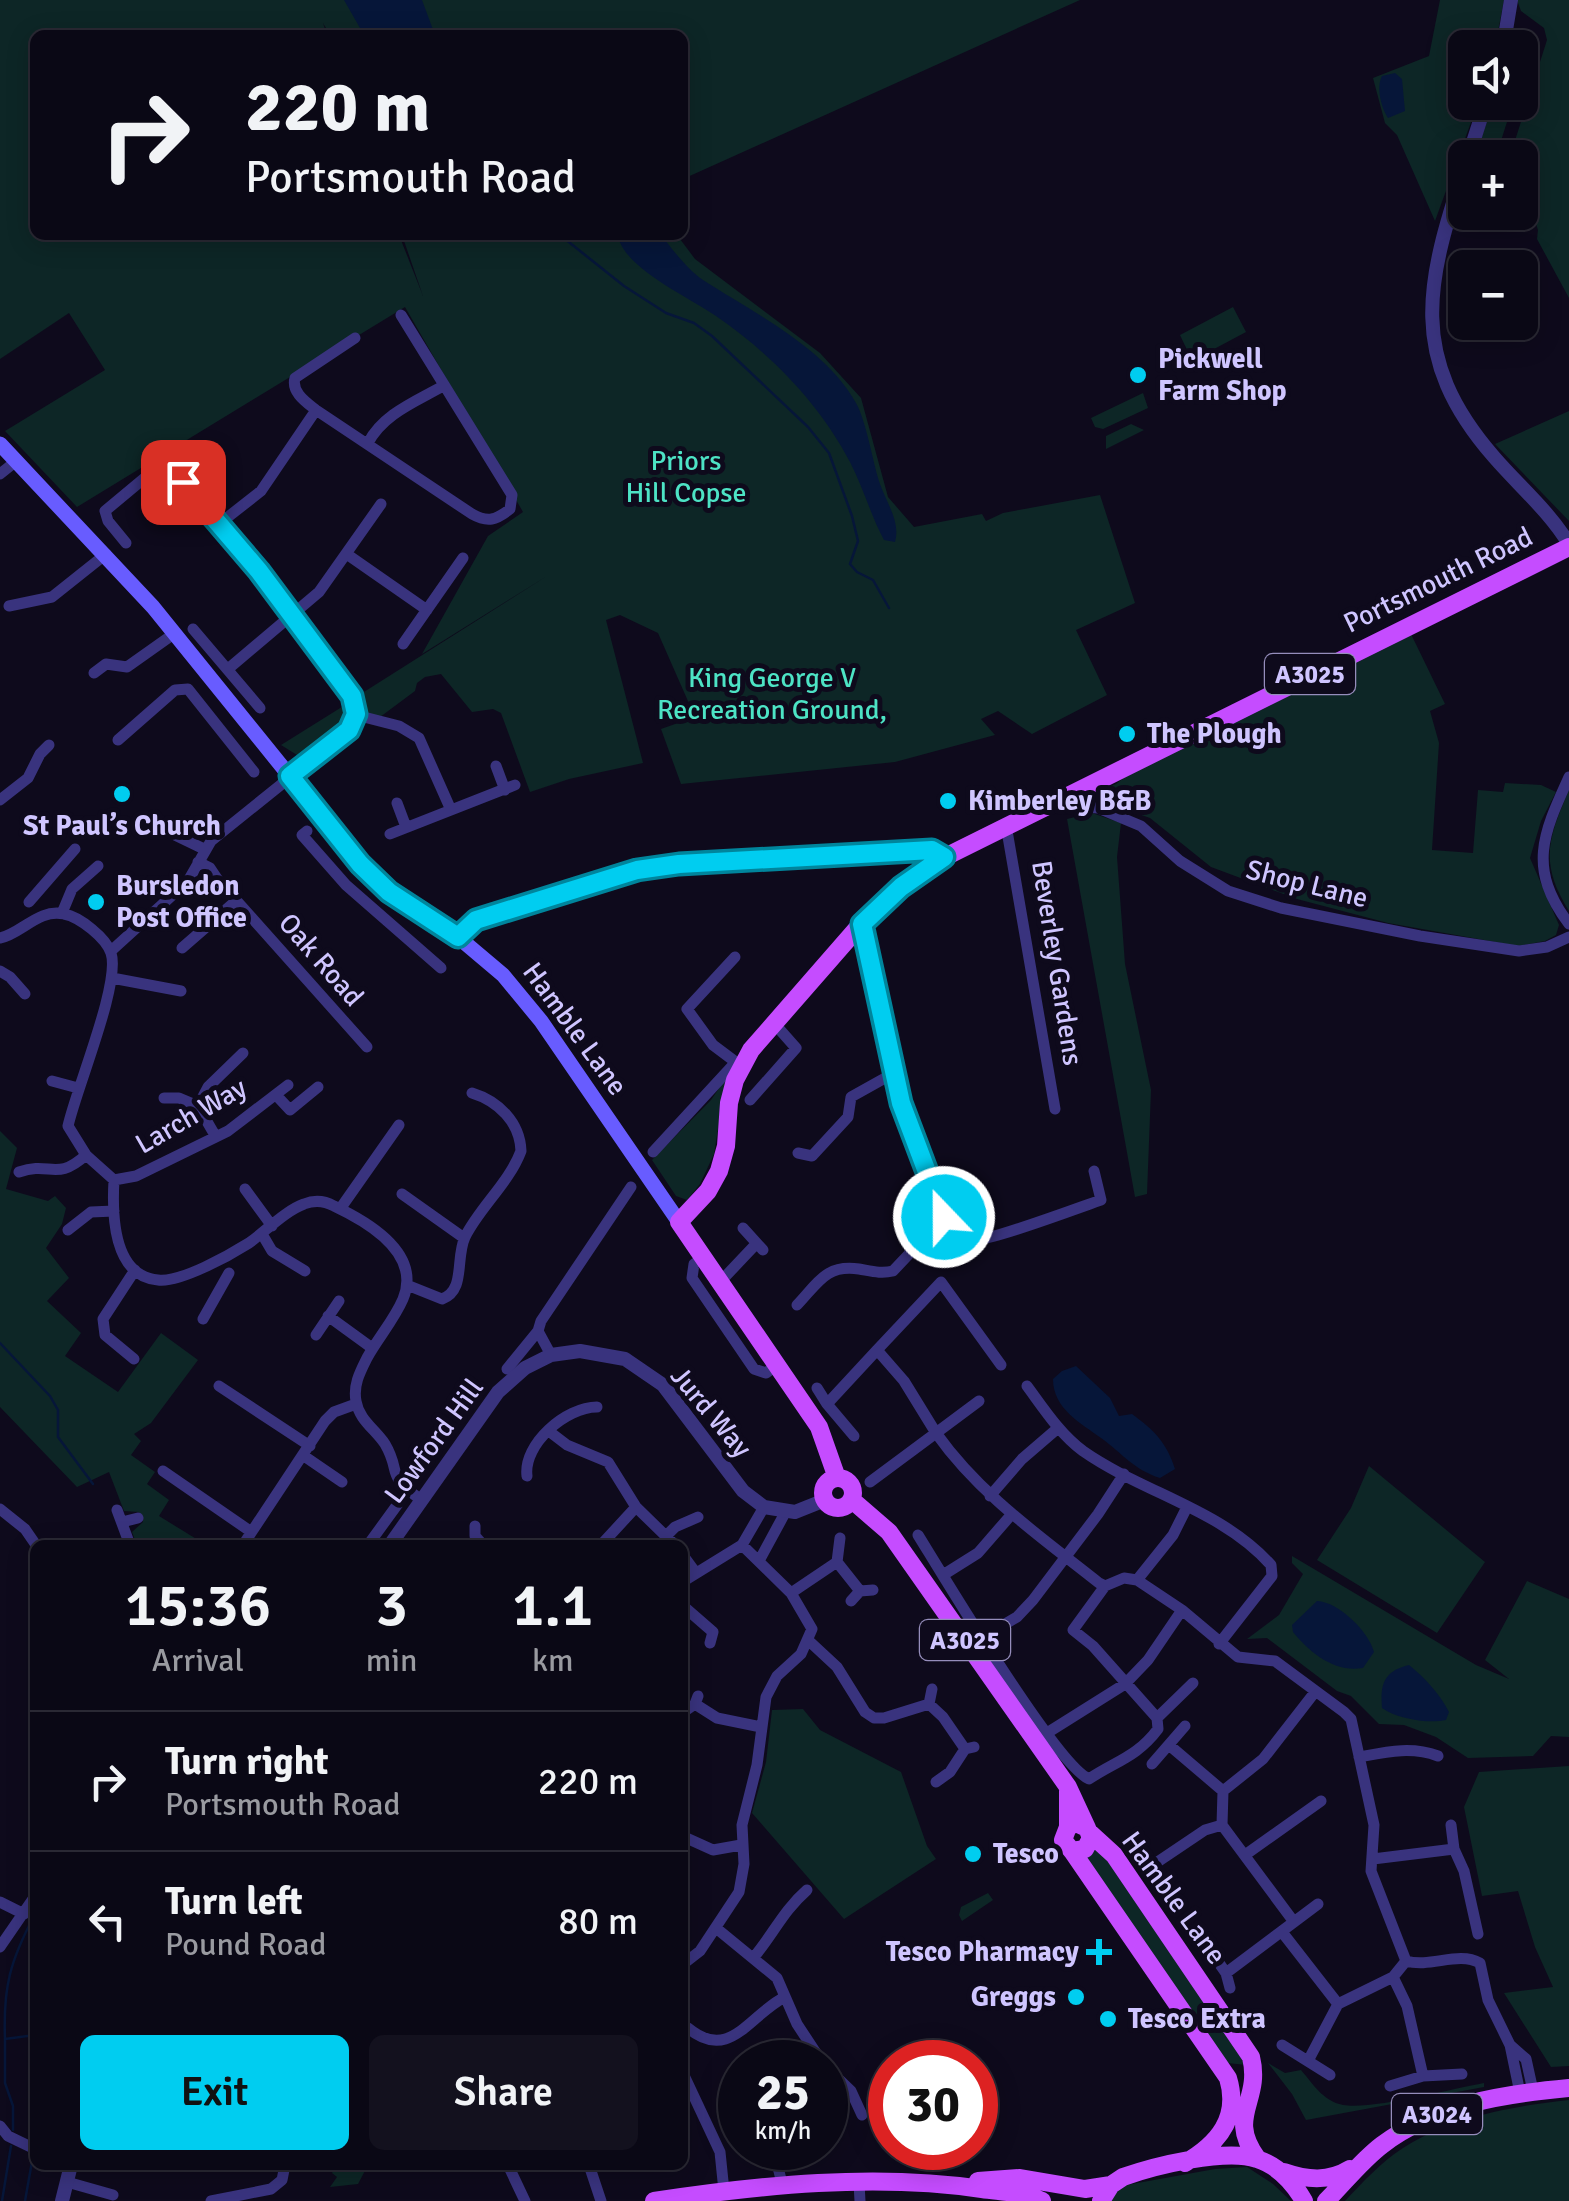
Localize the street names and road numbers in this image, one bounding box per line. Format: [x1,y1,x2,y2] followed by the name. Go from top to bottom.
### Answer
[1338,520,1538,640] street label: Portsmouth Road
[1265,654,1355,694] road number: A3025
[1243,852,1371,916] street label: Shop Lane
[1024,858,1090,1068] street label: Beverley Gardens
[271,906,371,1014] street label: Oak Road
[515,956,635,1102] street label: Hamble Lane
[129,1071,253,1161] street label: Larch Way
[663,1359,759,1465] street label: Jurd Way
[377,1372,491,1510] street label: Lowford Hill
[920,1620,1010,1660] road number: A3025
[1114,1825,1234,1971] street label: Hamble Lane
[1392,2094,1482,2134] road number: A3024

